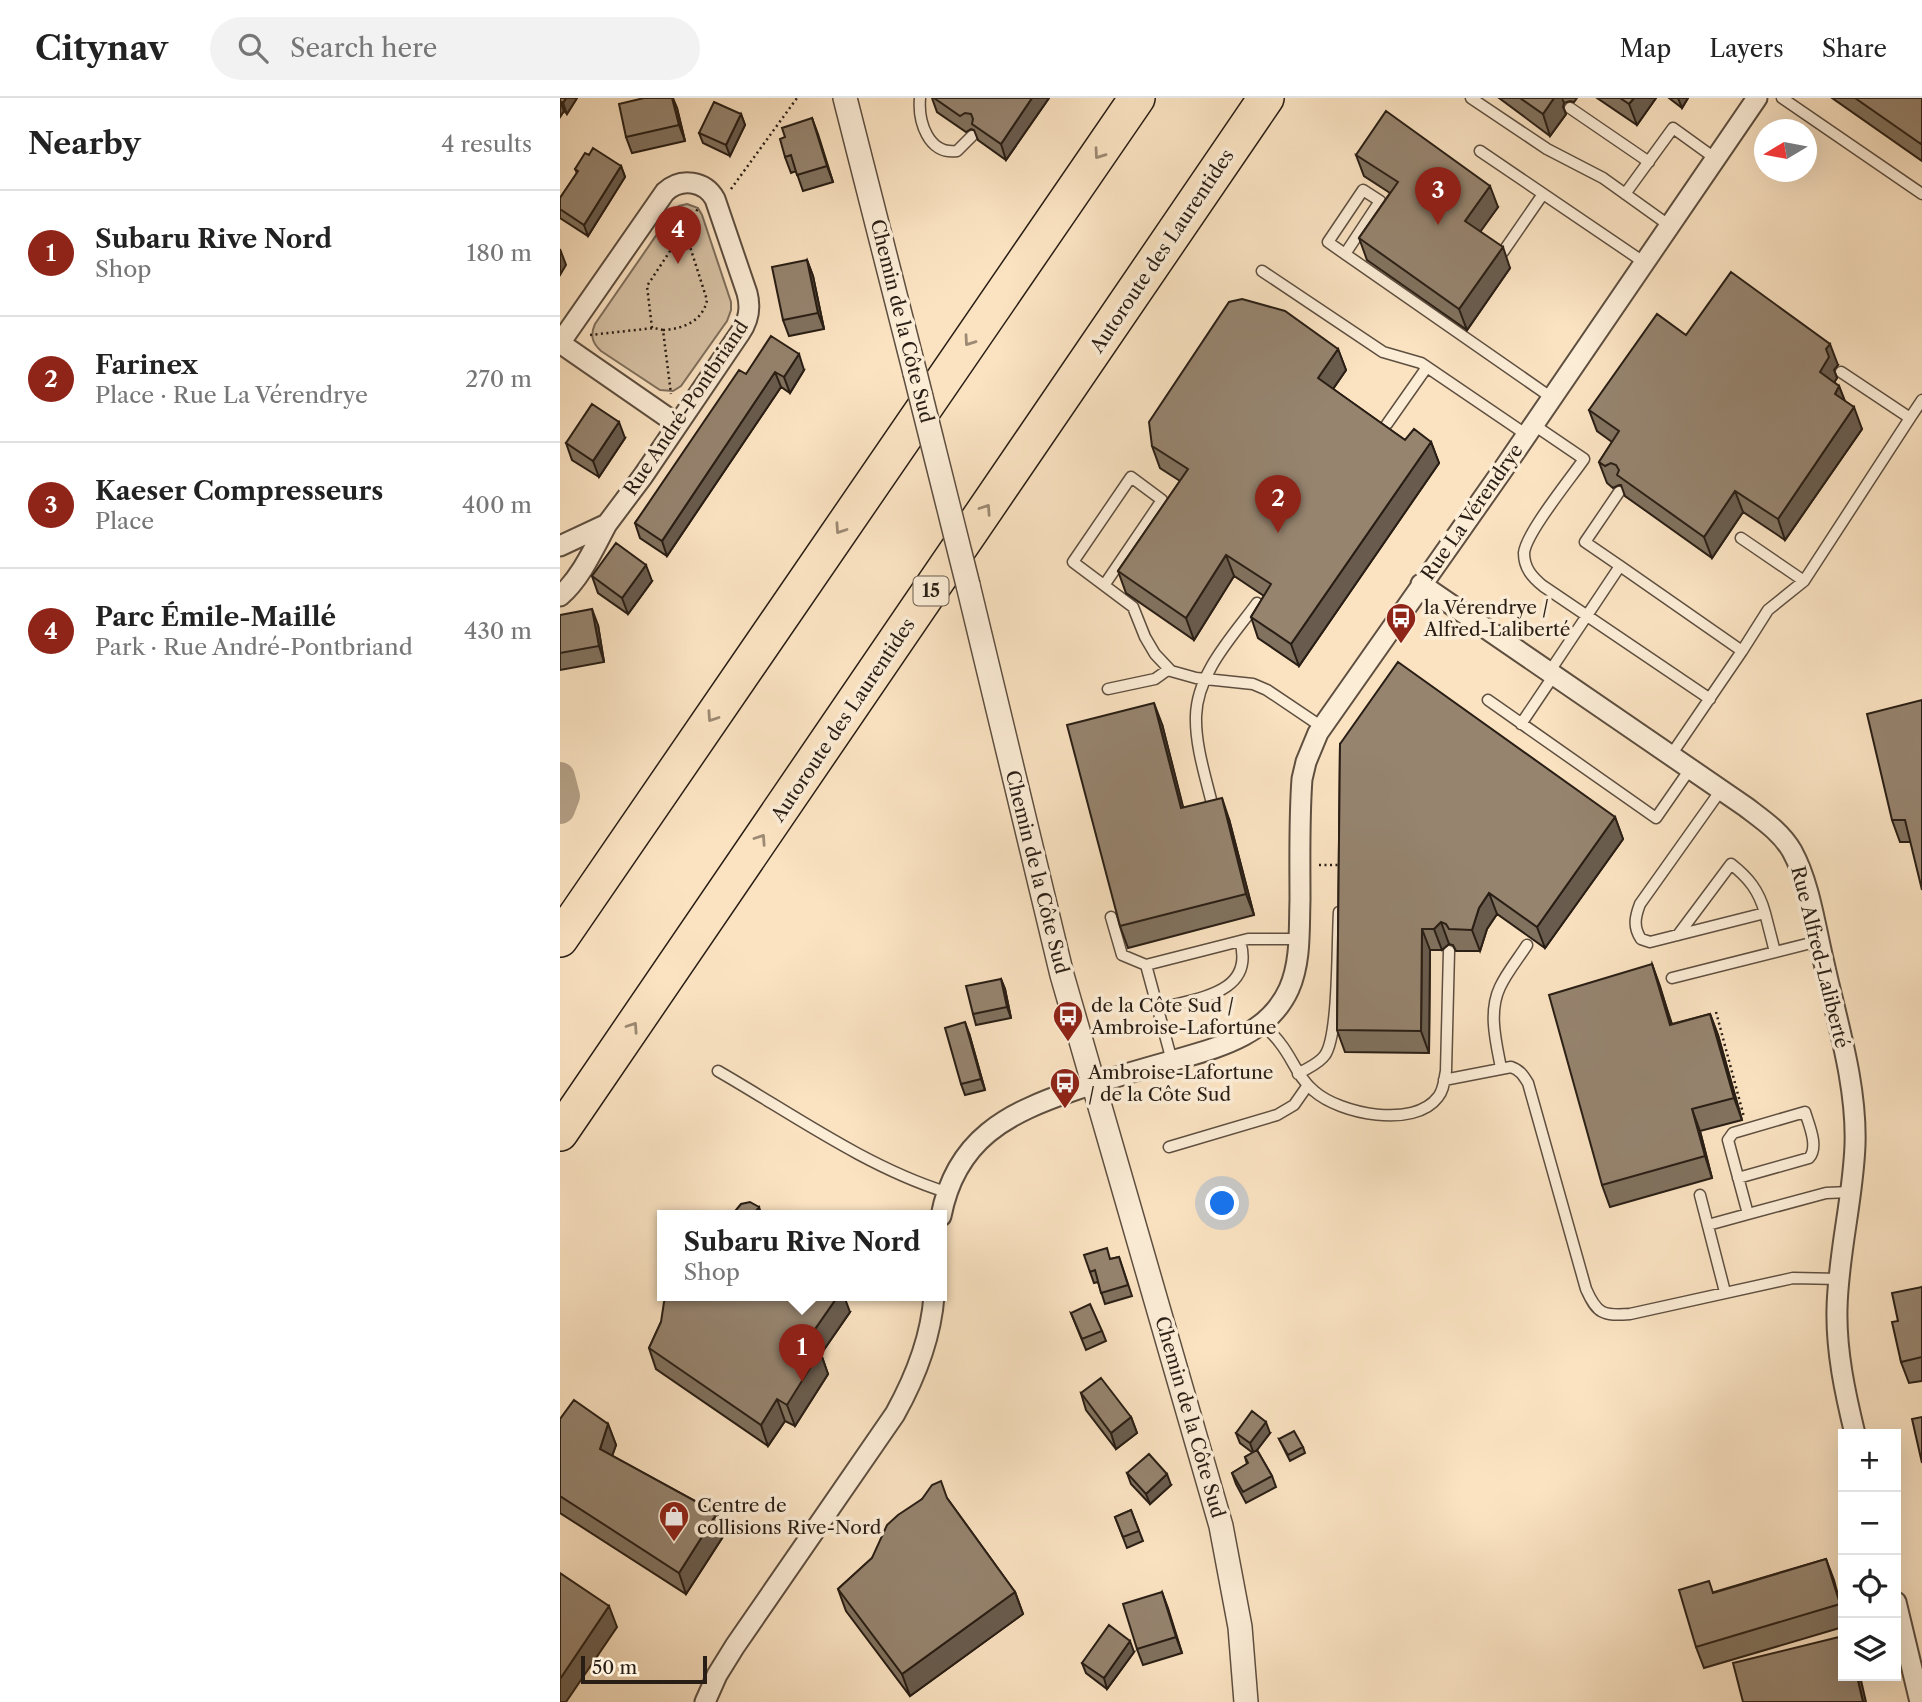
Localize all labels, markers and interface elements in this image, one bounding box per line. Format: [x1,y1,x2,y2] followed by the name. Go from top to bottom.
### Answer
[210,17,700,80] search box
[35,28,168,69] text: Citynav
[234,29,272,67] icon: search
[290,32,437,64] text: Search here
[1620,34,1671,63] text: Map
[1709,34,1784,63] text: Layers
[1822,34,1887,63] text: Share
[1754,119,1817,182] north arrow
[28,125,141,162] text: Nearby
[441,130,532,158] text: 4 results
[1085,145,1239,358] street label: Autoroute des Laurentides
[1095,146,1107,159] one-way arrow
[1415,167,1461,225] pin: 3
[655,206,701,264] pin: 4
[866,217,939,425] street label: Chemin de la Côte Sud
[95,223,332,255] text: Subaru Rive Nord
[46,239,56,267] text: 1
[467,239,532,267] text: 180 m
[95,255,151,283] text: Shop
[619,316,753,500] street label: Rue André-Pontbriand
[965,333,977,346] one-way arrow
[95,349,198,381] text: Farinex
[44,365,58,393] text: 2
[465,365,532,393] text: 270 m
[95,381,368,409] text: Place · Rue La Vérendrye
[1416,439,1528,585] street label: Rue La Vérendrye
[95,475,383,507] text: Kaeser Compresseurs
[1255,475,1301,533] pin: 2
[45,491,58,519] text: 3
[462,491,532,519] text: 400 m
[978,504,991,517] one-way arrow
[95,507,154,535] text: Place
[836,521,848,534] one-way arrow
[914,576,948,606] road number: 15
[1423,596,1570,641] place label: la Vérendrye / Alfred-Laliberté
[95,601,336,633] text: Parc Émile-Maillé
[1384,601,1418,645] bus stop icon: la Vérendrye / Alfred-Laliberté
[766,614,920,827] street label: Autoroute des Laurentides
[44,617,58,645] text: 4
[464,617,532,645] text: 430 m
[95,633,413,661] text: Park · Rue André-Pontbriand
[707,709,720,722] one-way arrow
[1001,768,1074,976] street label: Chemin de la Côte Sud
[753,834,765,847] one-way arrow
[1786,864,1854,1050] street label: Rue Alfred-Laliberté
[1090,994,1277,1039] place label: de la Côte Sud / Ambroise-Lafortune
[1051,999,1085,1043] bus stop icon: de la Côte Sud / Ambroise-Lafortune
[625,1022,637,1035] one-way arrow
[1087,1061,1274,1106] place label: Ambroise-Lafortune / de la Côte Sud
[1048,1066,1082,1110] bus stop icon: Ambroise-Lafortune / de la Côte Sud
[1205,1186,1239,1220] your location
[657,1210,947,1301] popup
[684,1226,921,1258] text: Subaru Rive Nord
[684,1258,740,1286] text: Shop
[1150,1313,1230,1521] street label: Chemin de la Côte Sud
[779,1324,825,1382] pin: 1
[1838,1429,1901,1681] map controls
[1838,1429,1901,1492] button: +
[1838,1492,1901,1555] button: −
[697,1494,882,1539] place label: Centre de collisions Rive-Nord
[657,1499,691,1543] shop icon: Centre de collisions Rive-Nord
[1838,1555,1901,1618] button: locate
[1838,1618,1901,1681] button: layers
[581,1653,707,1685] scale bar
[592,1656,637,1679] text: 50 m

